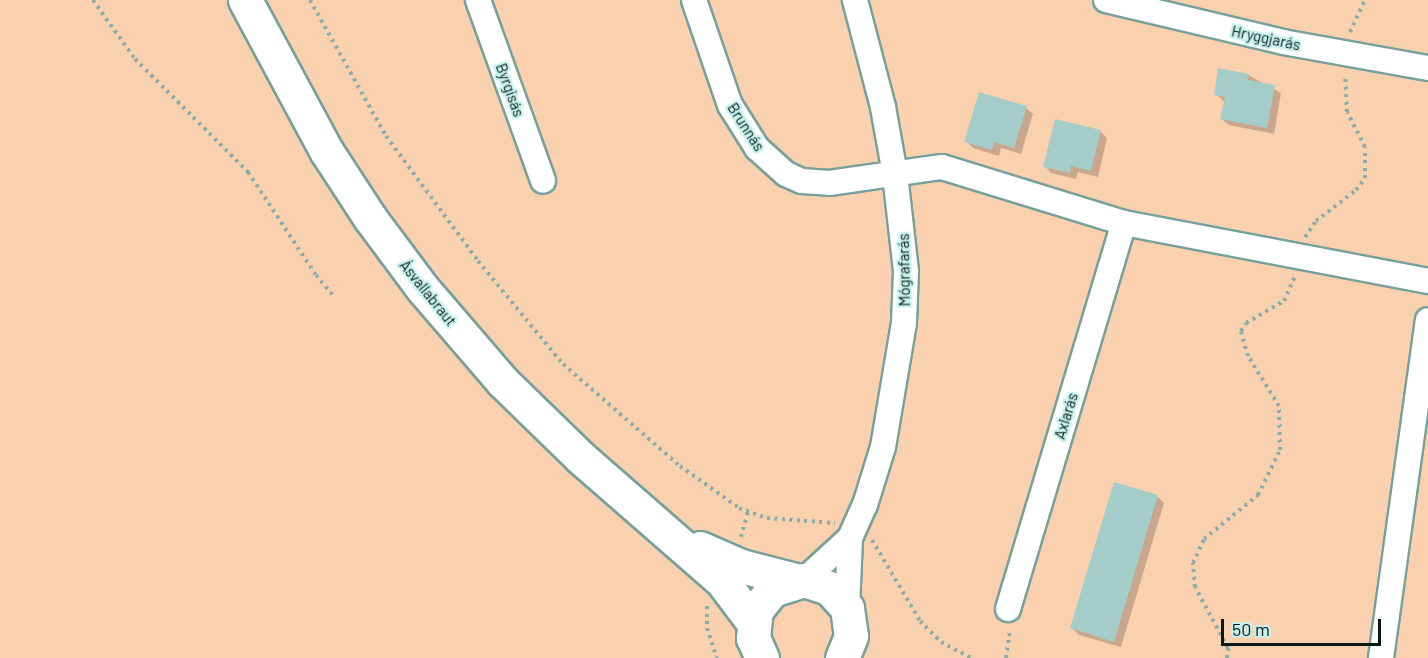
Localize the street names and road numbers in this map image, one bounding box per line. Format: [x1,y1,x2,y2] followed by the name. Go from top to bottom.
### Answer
[1230,22,1302,54] street label: Hryggjarás
[492,61,528,119] street label: Byrgisás
[724,99,768,155] street label: Brunnás
[894,233,914,307] street label: Mógrafarás
[396,256,460,330] street label: Ásvallabraut
[1050,391,1082,441] street label: Axlarás

